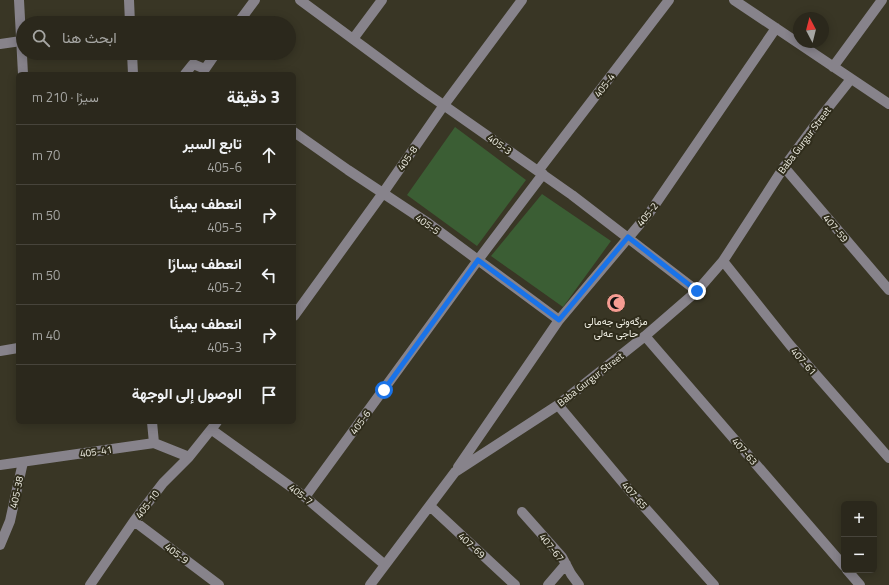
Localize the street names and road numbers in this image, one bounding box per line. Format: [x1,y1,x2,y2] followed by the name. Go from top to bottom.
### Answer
[590,70,619,101] street label: 405-4
[774,103,835,177] street label: Baba Gurgur Street
[484,131,515,158] street label: 405-3
[394,143,421,174] street label: 405-8
[633,199,662,229] street label: 405-2
[412,211,443,238] street label: 405-5
[819,211,852,246] street label: 407-59
[787,344,820,378] street label: 407-61
[554,348,627,410] street label: Baba Gurgur Street
[346,407,375,438] street label: 405-6
[728,434,761,468] street label: 407-63
[79,442,113,461] street label: 405-41
[6,474,27,510] street label: 405-38
[618,478,651,513] street label: 407-65
[286,480,316,509] street label: 405-7
[132,487,163,522] street label: 405-10
[455,529,489,562] street label: 407-69
[536,530,568,565] street label: 407-67
[161,539,192,568] street label: 405-9

